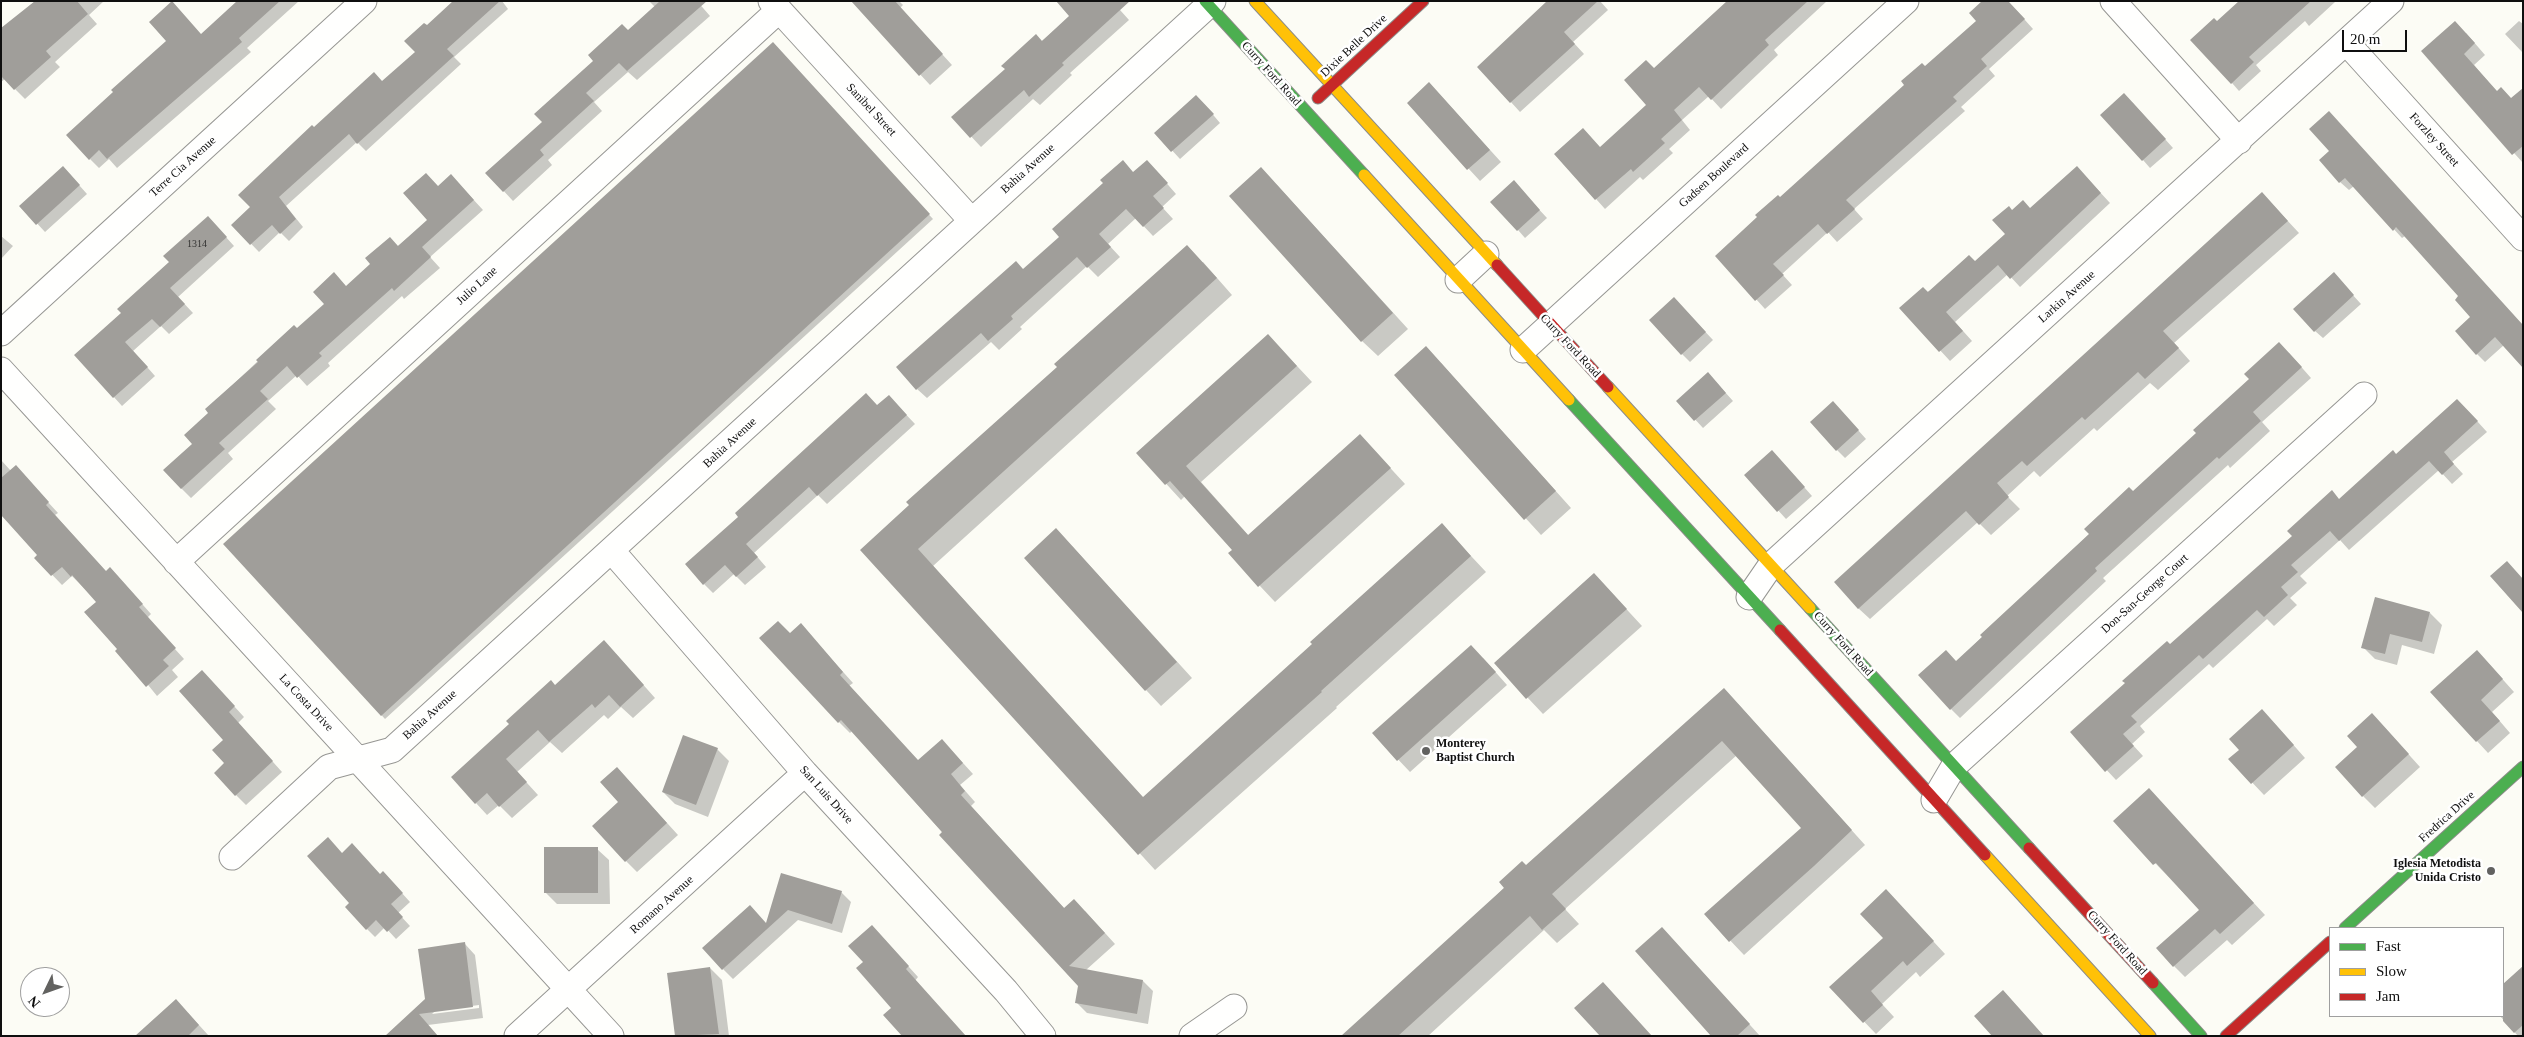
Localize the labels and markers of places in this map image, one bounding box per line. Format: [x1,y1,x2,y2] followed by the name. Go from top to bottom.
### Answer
[1436,737,1515,765] place label: Monterey Baptist Church
[1420,745,1432,757] marker: Monterey Baptist Church
[2393,857,2481,885] place label: Iglesia Metodista Unida Cristo
[2485,865,2497,877] marker: Iglesia Metodista Unida Cristo

